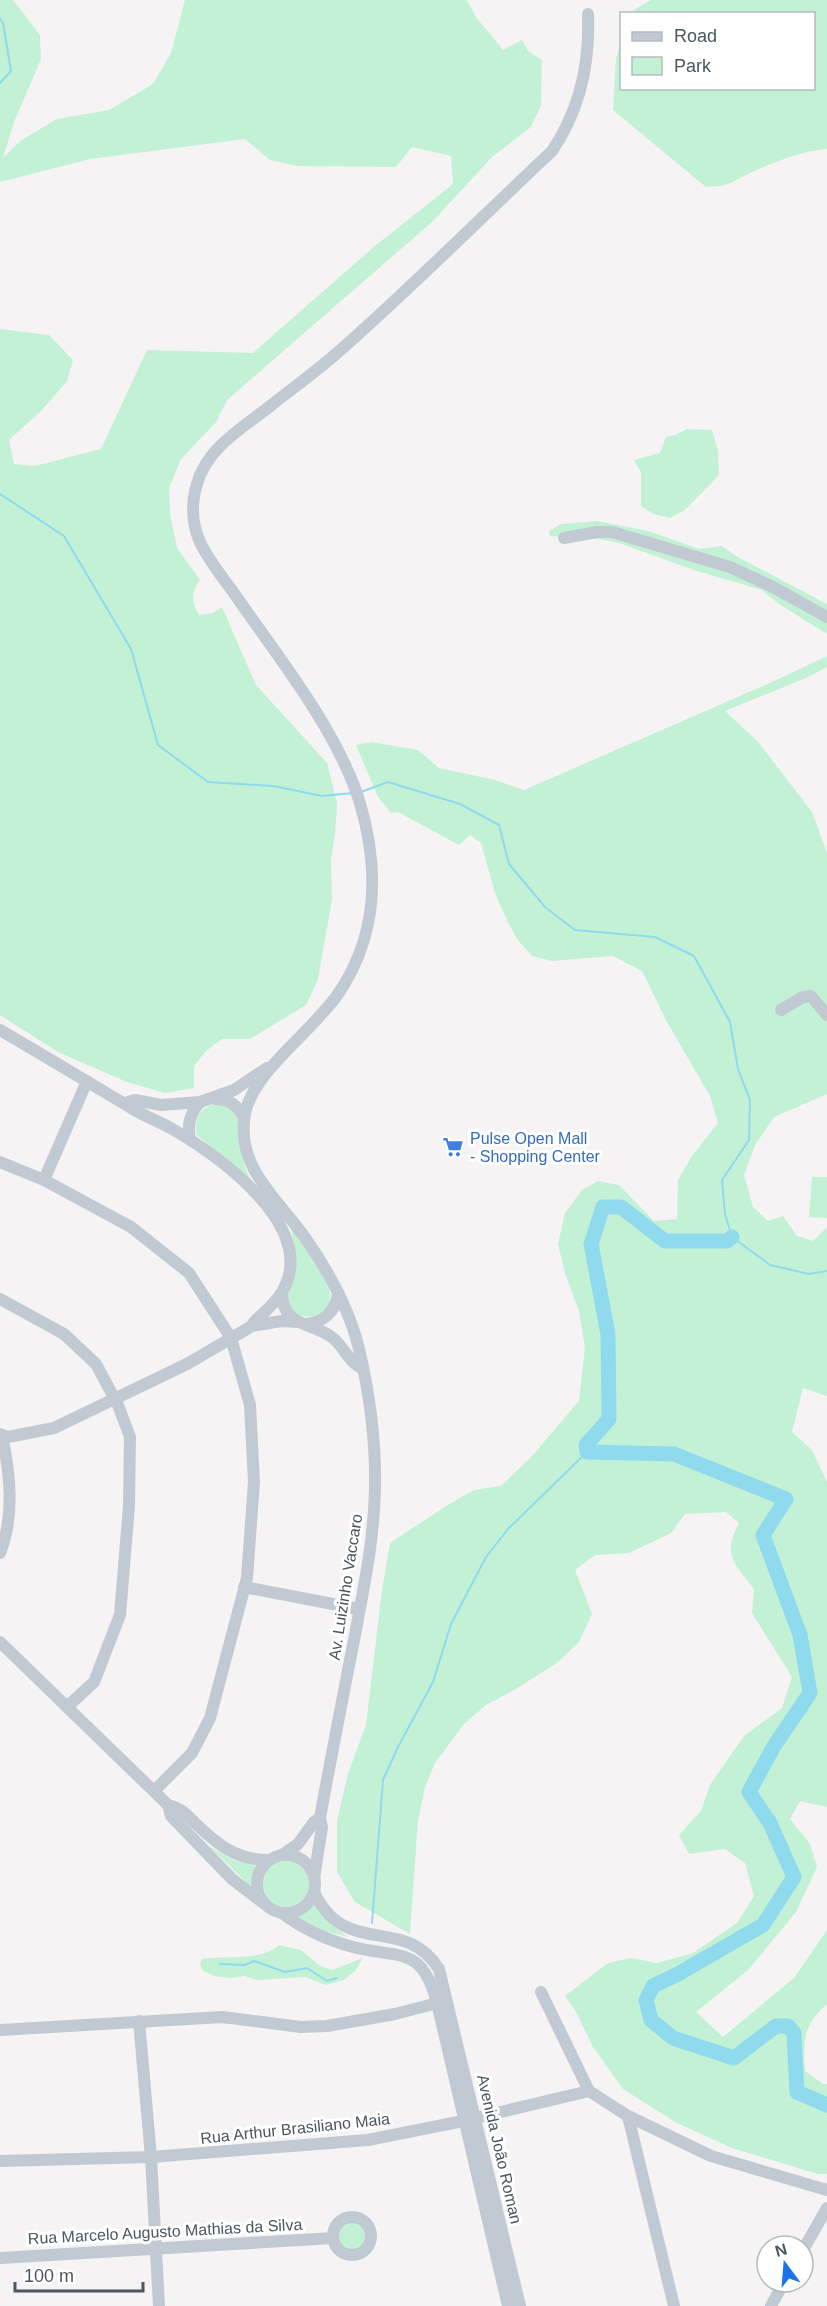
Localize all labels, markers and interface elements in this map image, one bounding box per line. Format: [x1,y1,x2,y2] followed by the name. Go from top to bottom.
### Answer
[620,12,815,90] legend
[674,26,717,46] text: Road
[674,56,712,76] text: Park
[470,1130,601,1165] place label: Pulse Open Mall - Shopping Center
[441,1135,465,1159] supermarket icon: Pulse Open Mall - Shopping Center
[326,1513,365,1661] street label: Av. Luizinho Vaccaro
[474,2073,525,2225] street label: Avenida João Roman
[200,2110,391,2147] street label: Rua Arthur Brasiliano Maia
[27,2216,303,2247] street label: Rua Marcelo Augusto Mathias da Silva
[755,2234,815,2294] north arrow
[773,2240,789,2260] text: N
[15,2255,142,2293] scale bar
[24,2266,74,2286] text: 100 m

